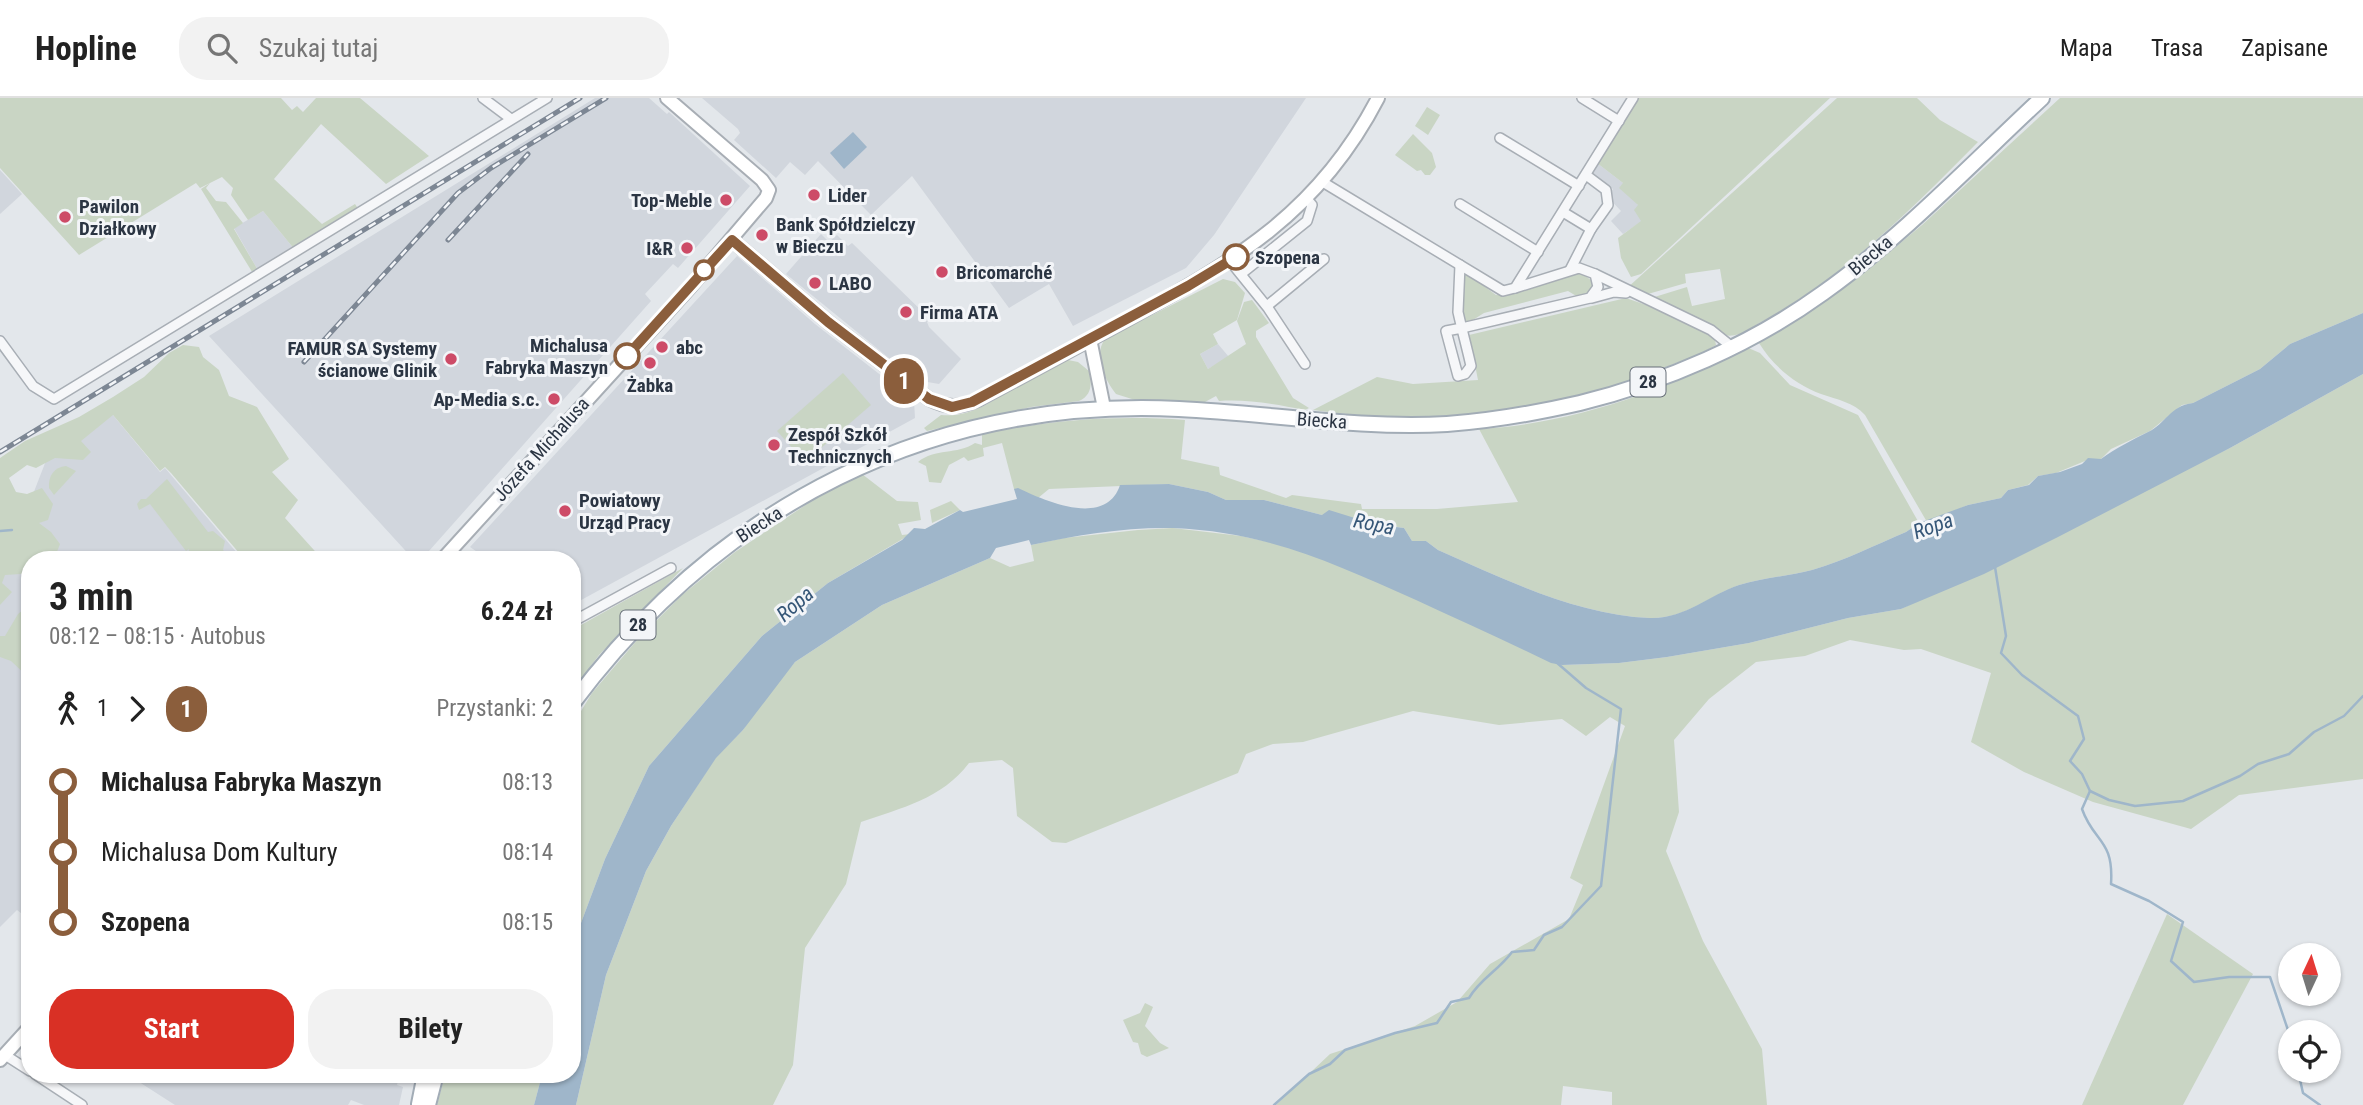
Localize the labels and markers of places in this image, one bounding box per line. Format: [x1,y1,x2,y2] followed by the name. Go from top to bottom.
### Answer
[828,184,867,207] place label: Lider
[806,187,822,203] marker: Lider
[631,189,712,212] place label: Top-Meble
[718,192,734,208] marker: Top-Meble
[79,195,157,240] place label: Pawilon Działkowy
[57,209,73,225] marker: Pawilon Działkowy
[776,213,916,258] place label: Bank Spółdzielczy w Bieczu
[754,227,770,243] marker: Bank Spółdzielczy w Bieczu
[646,237,673,260] place label: I&R
[679,240,695,256] marker: I&R
[1223,244,1249,270] marker: Szopena
[1255,246,1320,269] place label: Szopena
[694,260,714,280] unlabelled marker
[956,261,1052,284] place label: Bricomarché
[934,264,950,280] marker: Bricomarché
[829,272,872,295] place label: LABO
[807,275,823,291] marker: LABO
[920,301,999,324] place label: Firma ATA
[898,304,914,320] marker: Firma ATA
[485,334,608,379] place label: Michalusa Fabryka Maszyn
[676,336,703,359] place label: abc
[287,337,438,382] place label: FAMUR SA Systemy ścianowe Glinik
[654,339,670,355] marker: abc
[614,343,640,369] marker: Michalusa Fabryka Maszyn
[443,351,459,367] marker: FAMUR SA Systemy ścianowe Glinik
[642,355,658,371] marker: Żabka
[627,374,673,397] place label: Żabka
[433,388,540,411] place label: Ap-Media s.c.
[546,391,562,407] marker: Ap-Media s.c.
[788,423,892,468] place label: Zespół Szkół Technicznych
[766,437,782,453] marker: Zespół Szkół Technicznych
[579,489,671,534] place label: Powiatowy Urząd Pracy
[557,503,573,519] marker: Powiatowy Urząd Pracy

